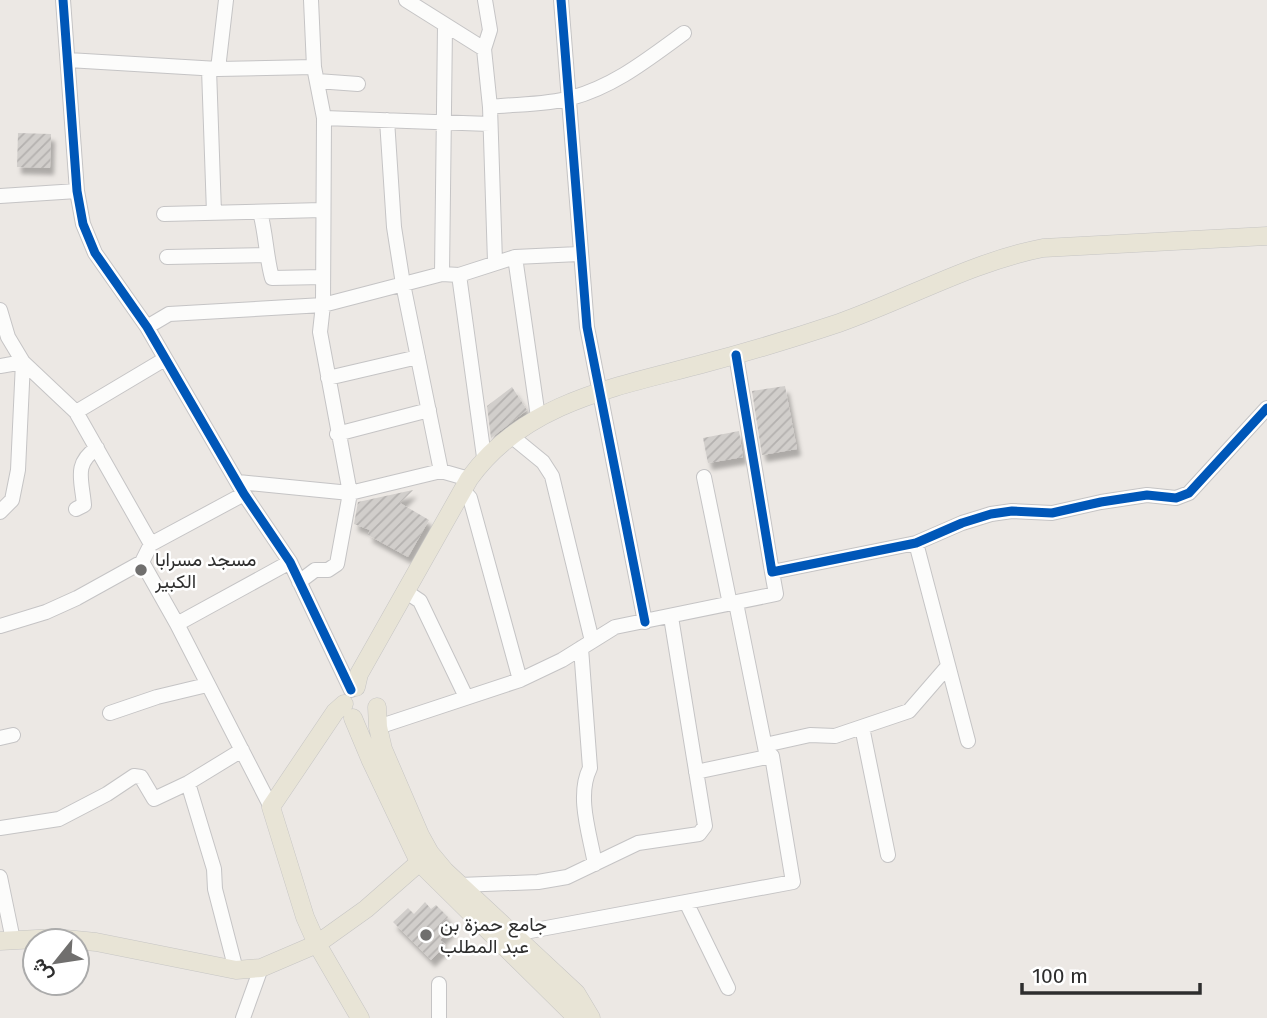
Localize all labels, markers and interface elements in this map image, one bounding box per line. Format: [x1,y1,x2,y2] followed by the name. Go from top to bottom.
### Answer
[154,548,256,593] place label: مسجد مسرابا الكبير
[133,562,149,578] marker: مسجد مسرابا الكبير
[440,913,547,958] place label: جامع حمزة بن عبد المطلب
[21,927,91,997] north arrow
[418,927,434,943] marker: جامع حمزة بن عبد المطلب
[1022,951,1200,995] scale bar
[26,954,57,986] text: ش
[1032,963,1088,989] text: 100 m

